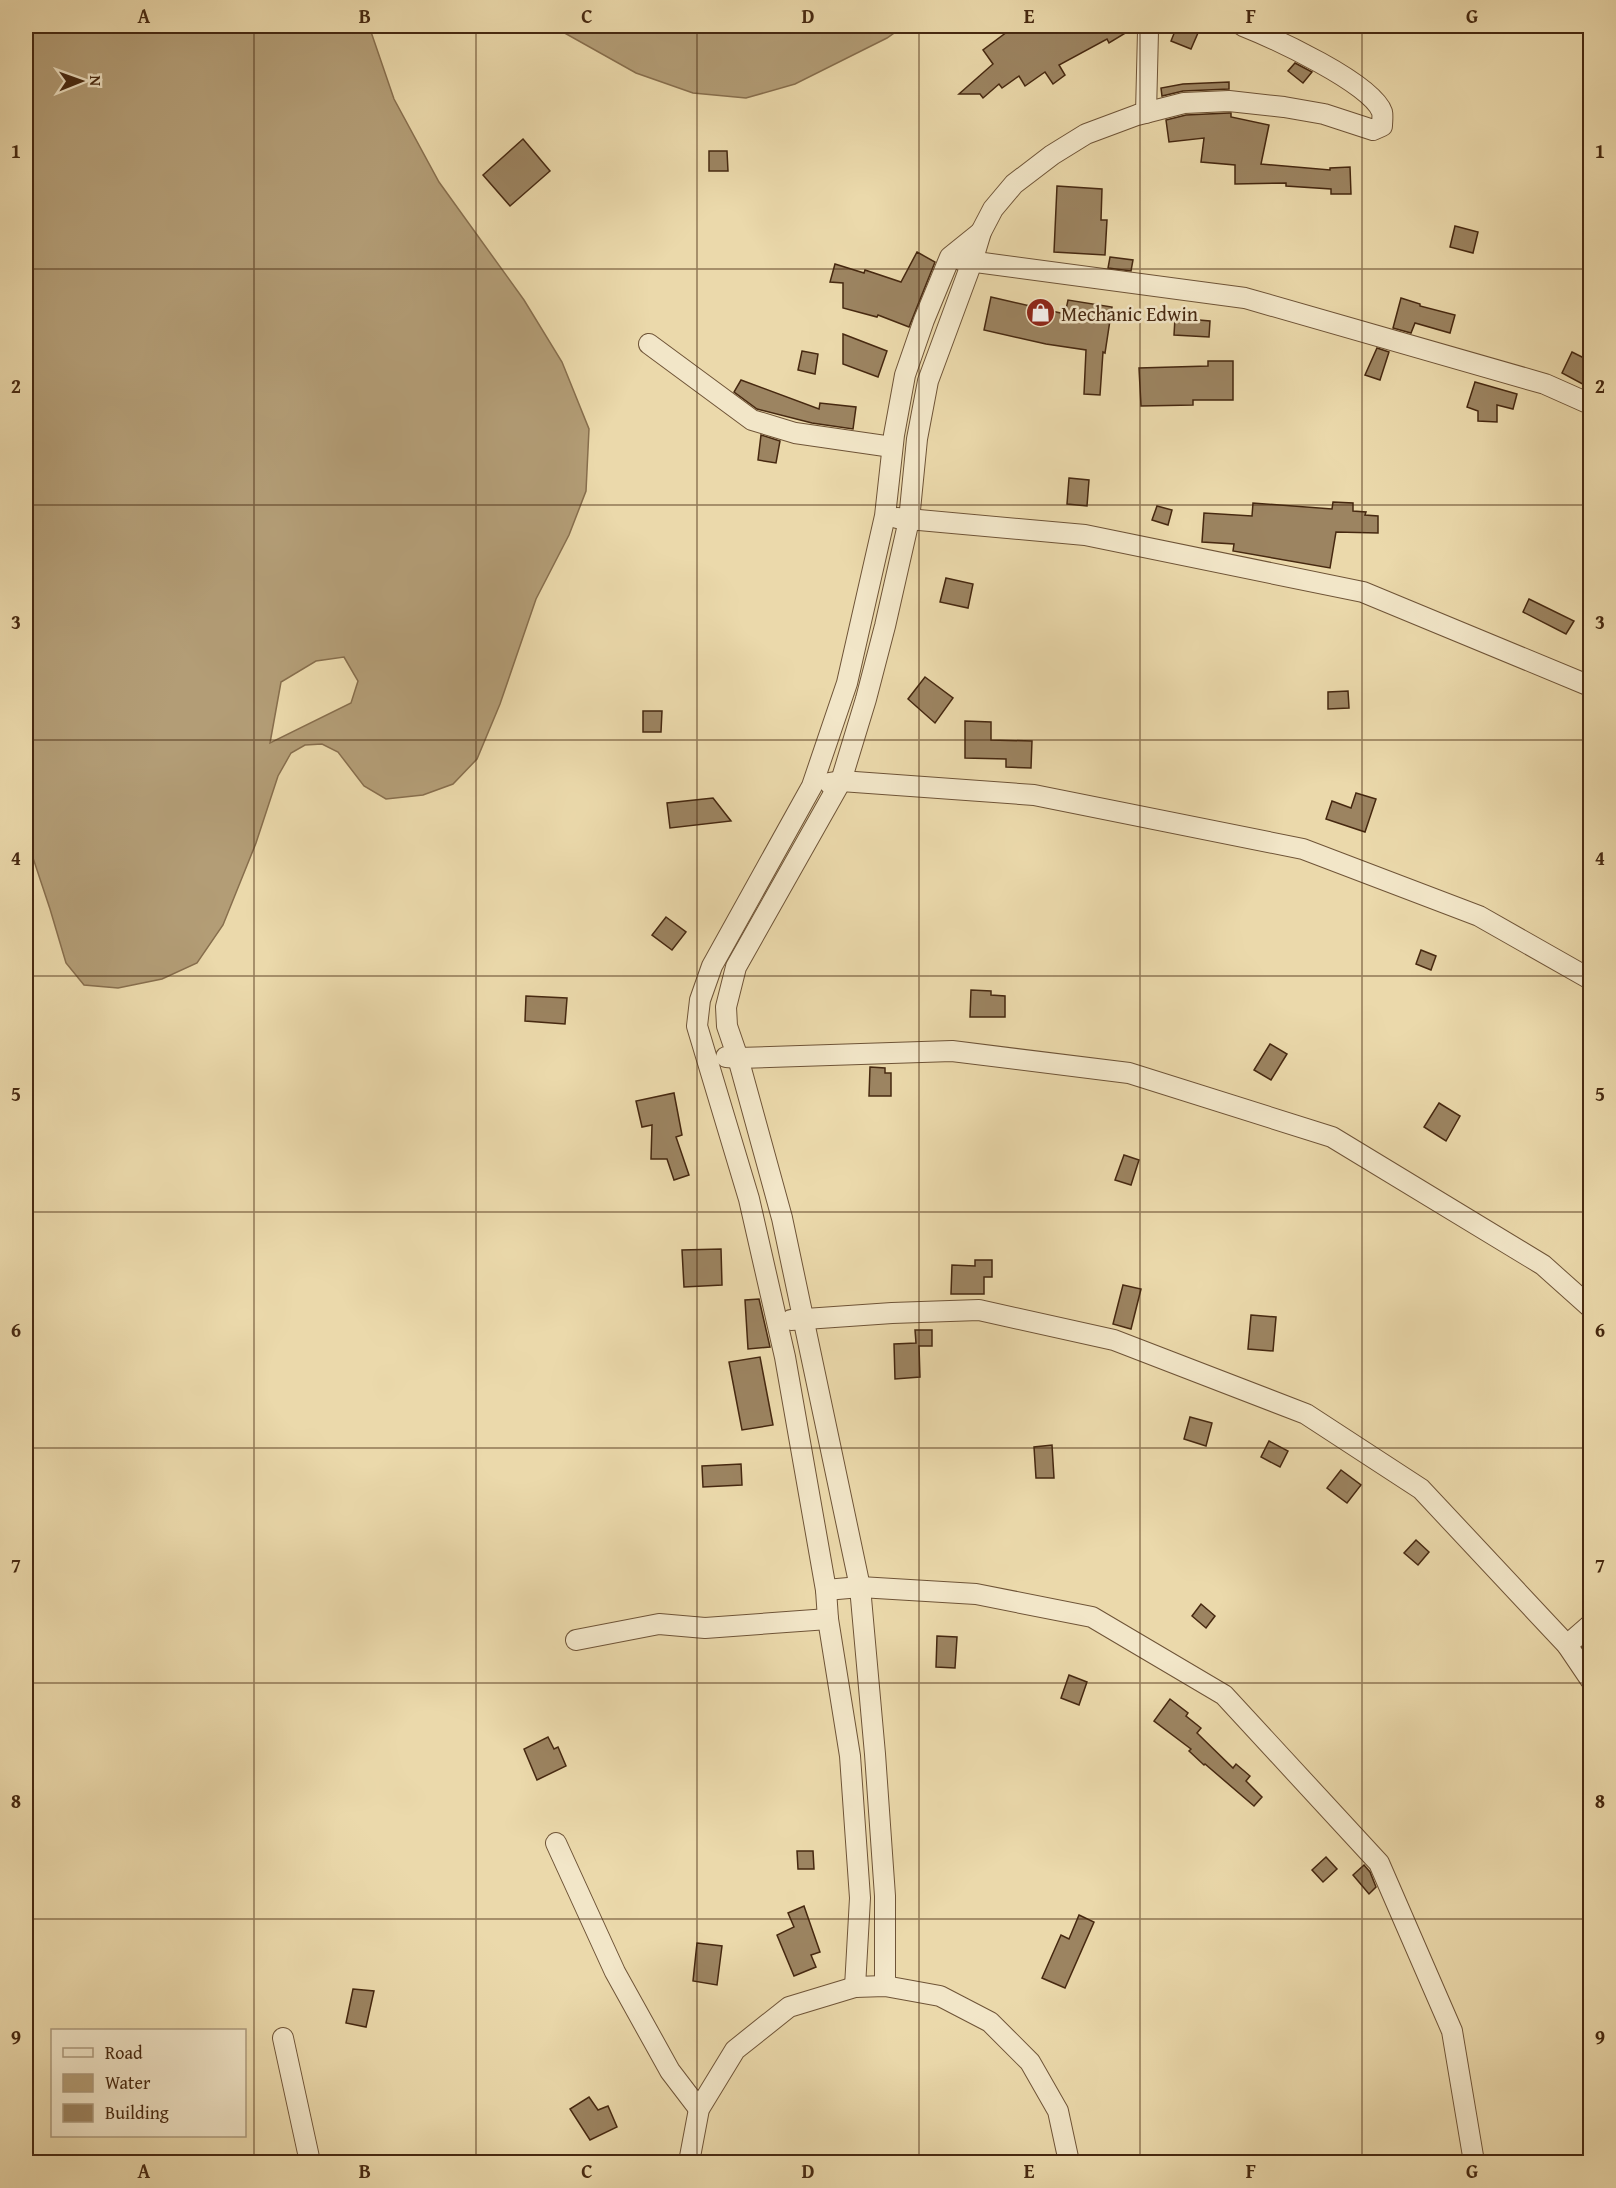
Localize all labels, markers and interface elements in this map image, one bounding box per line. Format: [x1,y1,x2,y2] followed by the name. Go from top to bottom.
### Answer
[138,1,151,30] text: A
[359,1,371,30] text: B
[581,1,593,30] text: C
[801,1,815,30] text: D
[1024,1,1035,30] text: E
[1246,1,1256,30] text: F
[1466,1,1478,30] text: G
[51,51,111,111] north arrow
[84,75,108,87] text: N
[11,136,21,165] text: 1
[1595,136,1605,165] text: 1
[1024,297,1056,329] shop icon: Mechanic Edwin
[1061,299,1198,328] place label: Mechanic Edwin
[11,371,21,400] text: 2
[1595,371,1605,400] text: 2
[11,607,21,636] text: 3
[1595,607,1605,636] text: 3
[11,843,21,872] text: 4
[1595,843,1605,872] text: 4
[11,1079,21,1108] text: 5
[1595,1079,1605,1108] text: 5
[11,1315,21,1344] text: 6
[1595,1315,1605,1344] text: 6
[11,1550,21,1579] text: 7
[1595,1550,1605,1579] text: 7
[11,1786,21,1815] text: 8
[1595,1786,1605,1815] text: 8
[11,2022,21,2051] text: 9
[1595,2022,1605,2051] text: 9
[51,2029,246,2137] legend
[105,2039,143,2066] text: Road
[105,2069,151,2096] text: Water
[105,2099,169,2126] text: Building
[138,2156,151,2185] text: A
[359,2156,371,2185] text: B
[581,2156,593,2185] text: C
[801,2156,815,2185] text: D
[1024,2156,1035,2185] text: E
[1246,2156,1256,2185] text: F
[1466,2156,1478,2185] text: G

